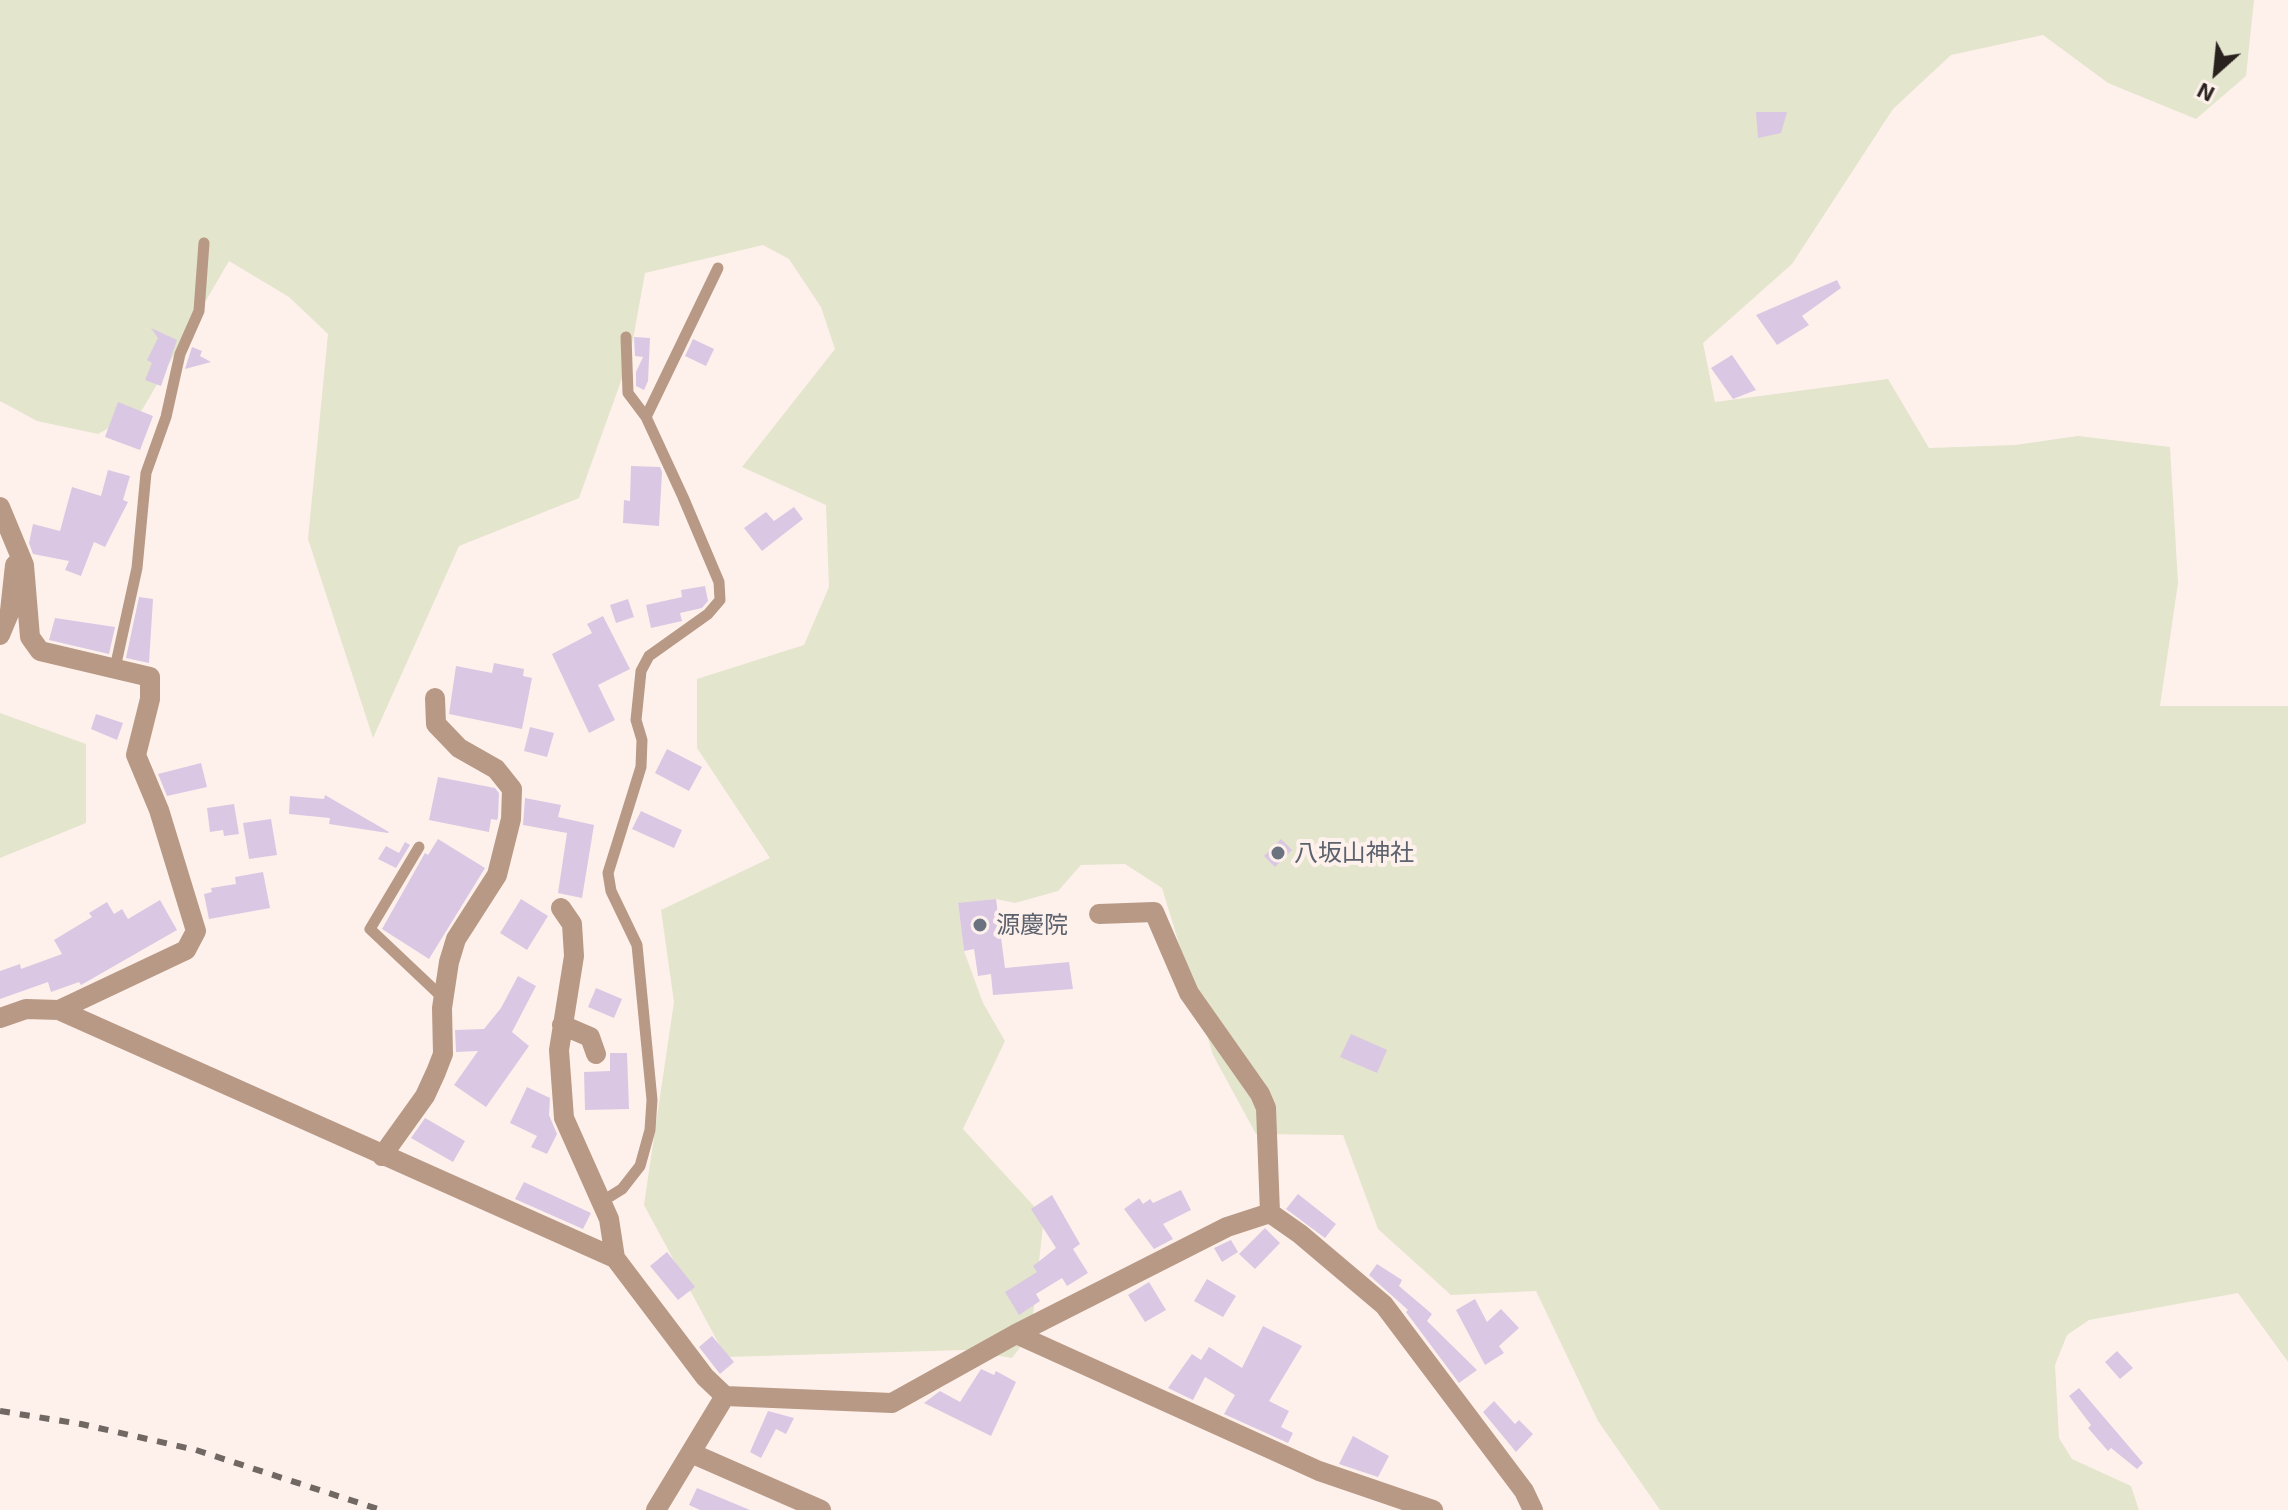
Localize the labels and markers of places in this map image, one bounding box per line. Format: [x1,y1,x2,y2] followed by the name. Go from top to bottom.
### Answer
[1294,839,1414,867] place label: 八坂山神社
[1269,844,1287,862] marker: 八坂山神社
[996,911,1068,939] place label: 源慶院
[971,916,989,934] marker: 源慶院

